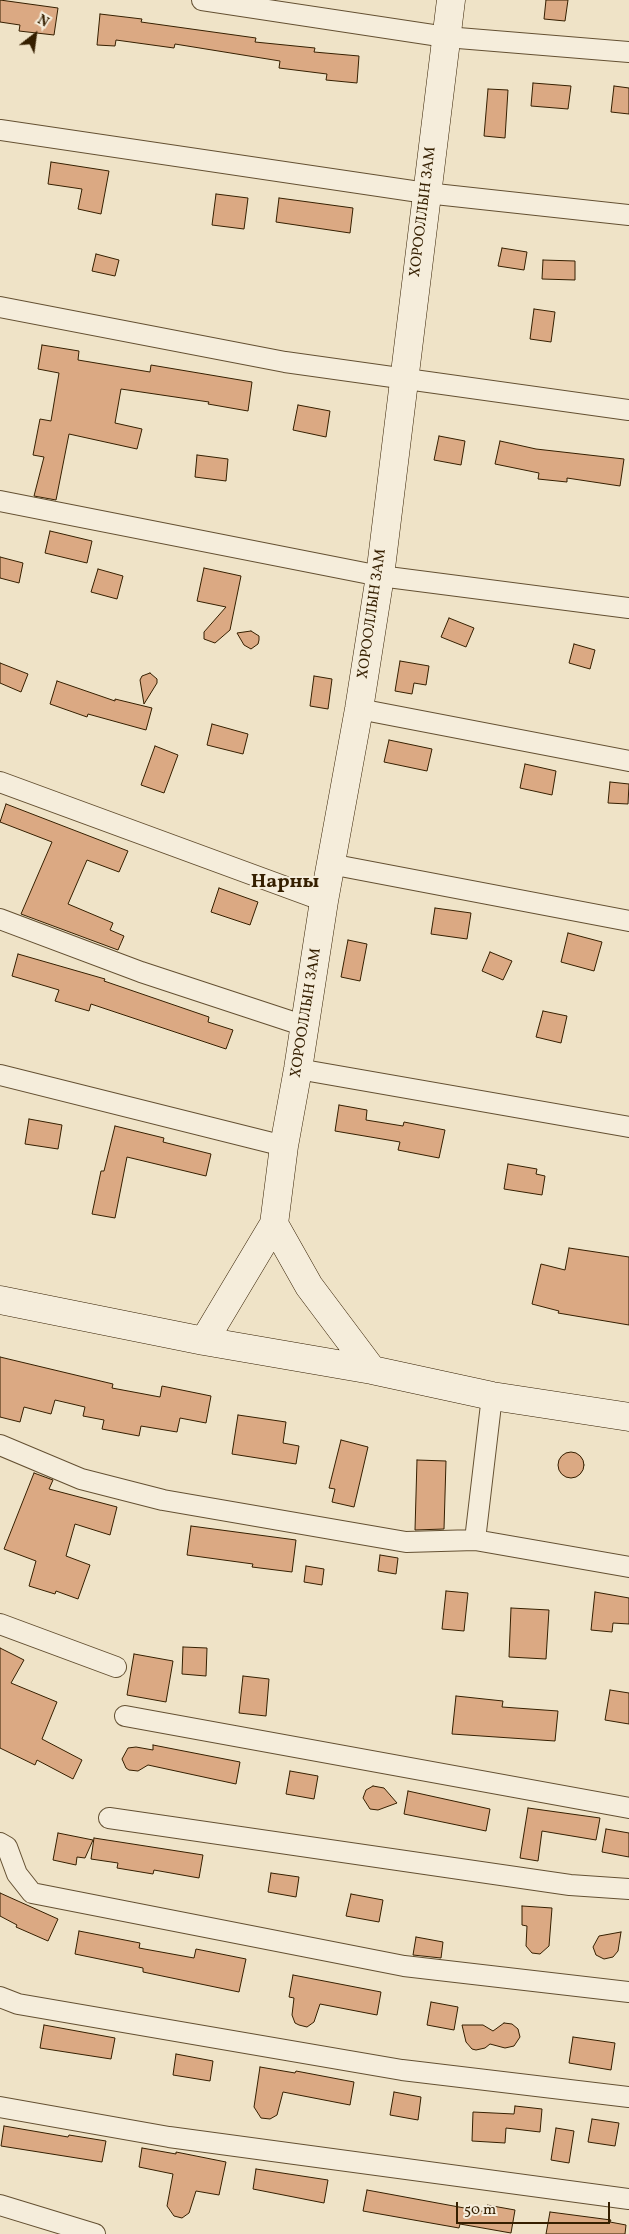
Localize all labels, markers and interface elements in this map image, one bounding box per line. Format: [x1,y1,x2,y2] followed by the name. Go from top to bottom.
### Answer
[10,10,60,60] north arrow
[34,11,52,32] text: N
[407,146,441,278] street label: ХОРООЛЛЫН ЗАМ
[355,548,391,680] street label: ХОРООЛЛЫН ЗАМ
[251,871,319,895] district label: Нарны
[288,947,326,1079] street label: ХОРООЛЛЫН ЗАМ
[459,2192,613,2224] scale bar
[464,2200,496,2221] text: 50 m

